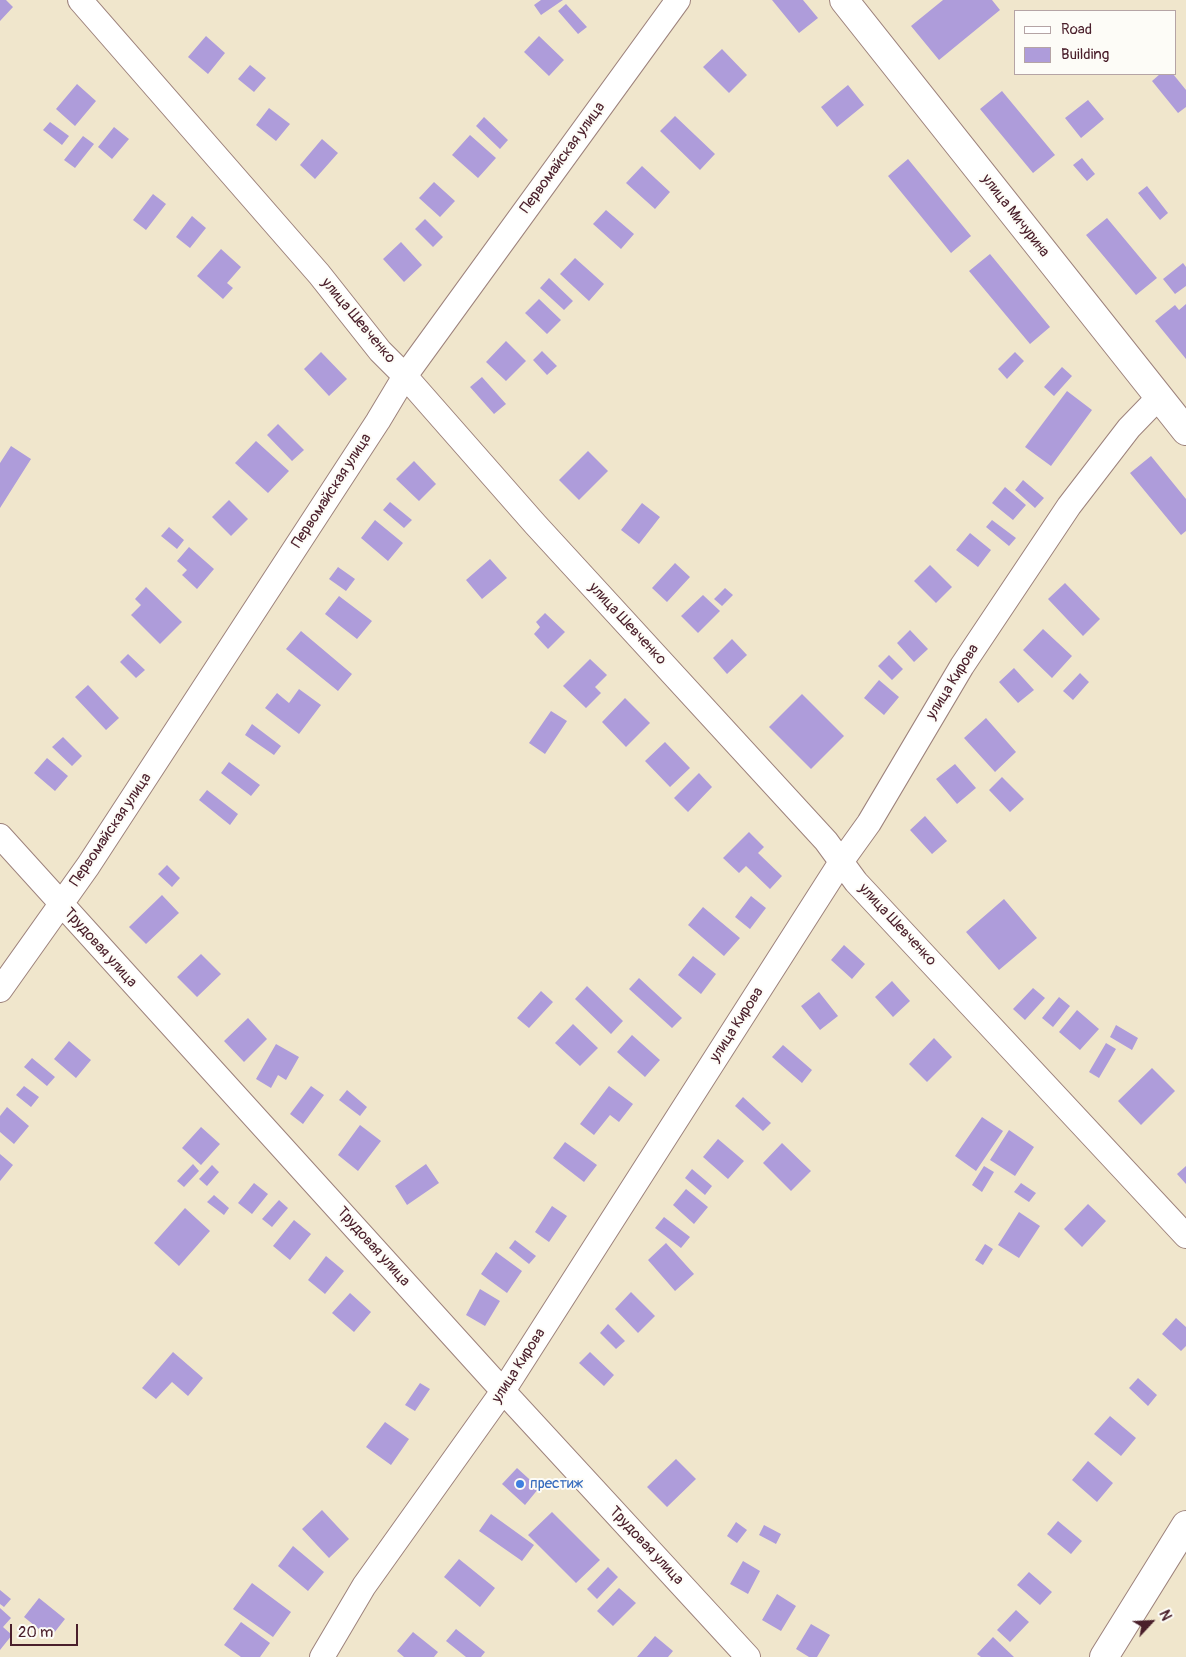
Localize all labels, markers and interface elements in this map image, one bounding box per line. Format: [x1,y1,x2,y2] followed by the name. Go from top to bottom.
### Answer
[1014,10,1176,75] legend
[1061,20,1092,39] text: Road
[1061,45,1109,64] text: Building
[517,99,609,217] street label: Первомайская улица
[977,171,1053,261] street label: улица Мичурина
[317,275,399,367] street label: улица Шевченко
[288,430,376,552] street label: Первомайская улица
[584,579,670,669] street label: улица Шевченко
[923,641,983,723] street label: улица Кирова
[66,770,156,890] street label: Первомайская улица
[854,880,940,970] street label: улица Шевченко
[60,904,140,992] street label: Трудовая улица
[706,984,768,1066] street label: улица Кирова
[333,1203,413,1291] street label: Трудовая улица
[488,1325,550,1407] street label: улица Кирова
[530,1475,583,1493] place label: престиж
[514,1478,526,1490] marker: престиж
[605,1503,687,1589] street label: Трудовая улица
[1126,1597,1176,1647] north arrow
[1155,1608,1175,1623] text: N
[12,1614,80,1646] scale bar
[18,1623,53,1642] text: 20 m

